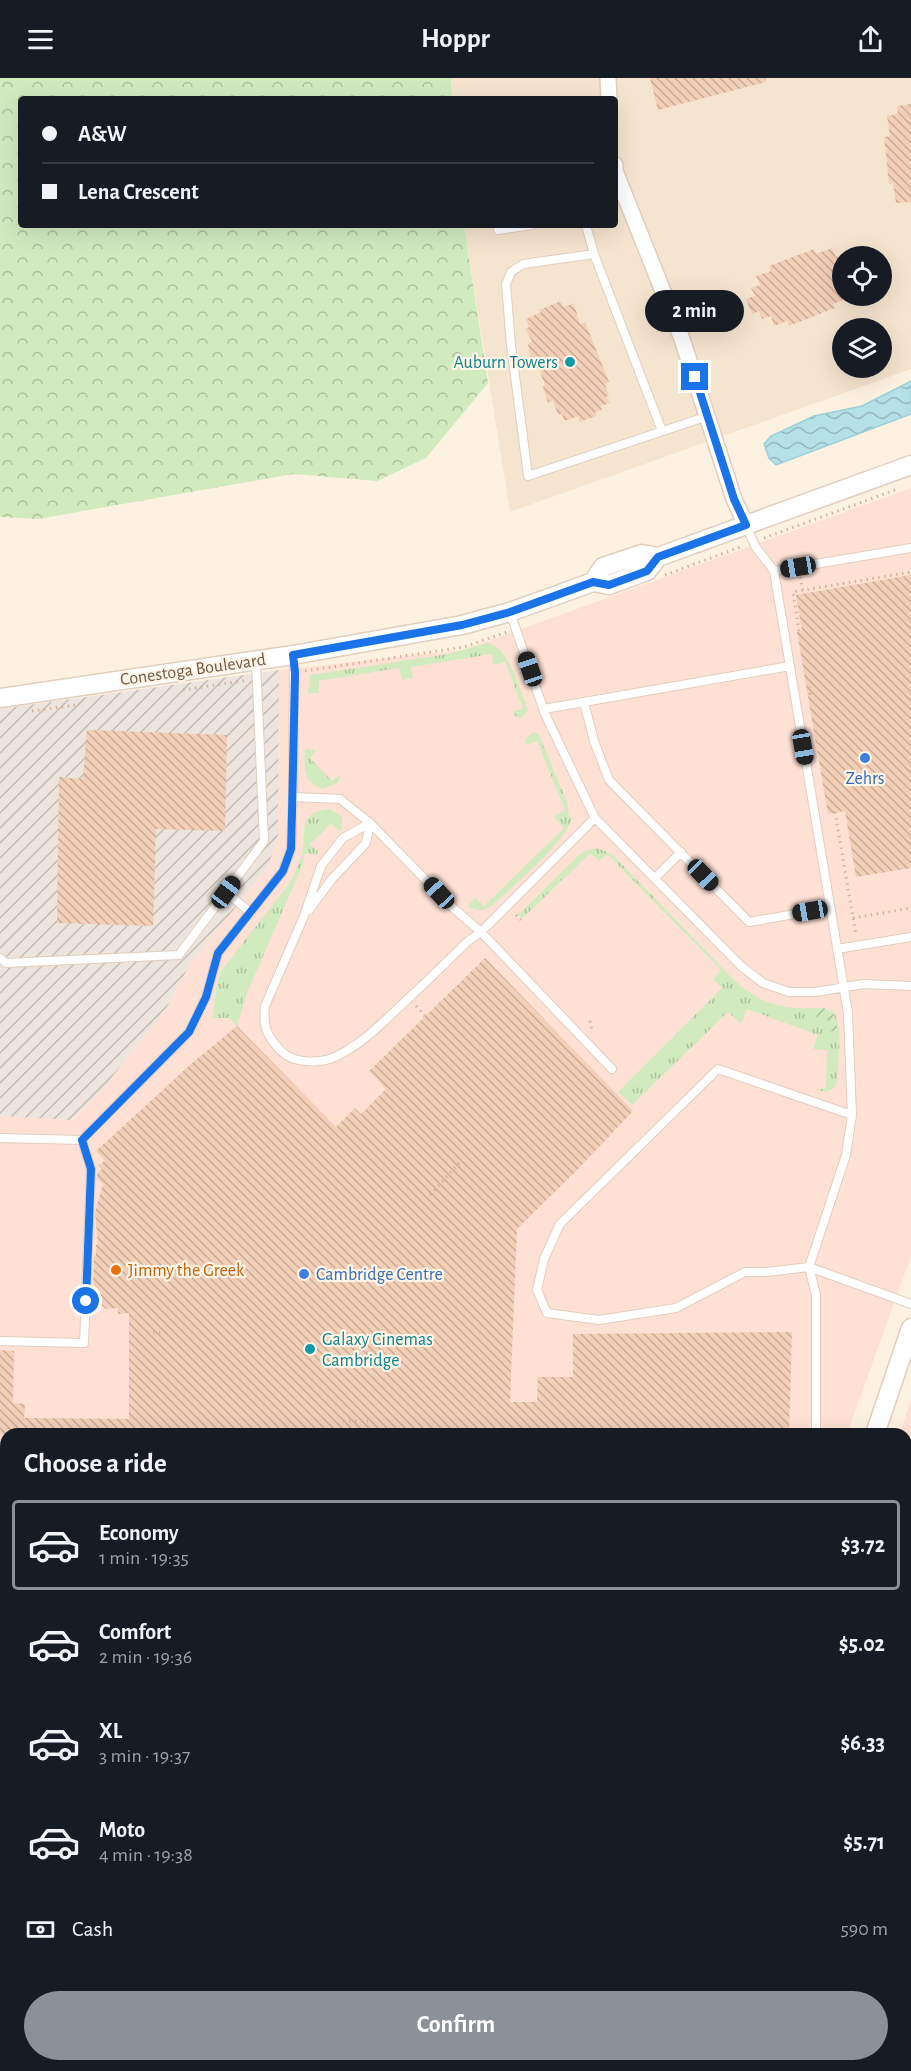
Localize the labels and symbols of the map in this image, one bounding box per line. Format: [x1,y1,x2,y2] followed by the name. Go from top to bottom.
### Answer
[646,290,744,332] callout: 2 min
[454,354,558,372] place label: Auburn Towers
[563,355,577,369] marker: Auburn Towers
[681,363,708,390] route end
[779,555,817,579] car
[516,649,544,689] car
[119,651,267,689] street label: Conestoga Boulevard
[791,728,815,766] car
[858,751,872,765] marker: Zehrs
[846,770,884,788] place label: Zehrs
[684,856,722,894] car
[208,872,244,912] car
[420,874,458,912] car
[791,899,829,923] car
[128,1262,245,1280] place label: Jimmy the Greek
[109,1263,123,1277] marker: Jimmy the Greek
[316,1266,443,1284] place label: Cambridge Centre
[297,1267,311,1281] marker: Cambridge Centre
[72,1287,99,1314] route start
[322,1331,433,1370] place label: Galaxy Cinemas Cambridge
[303,1342,317,1356] marker: Galaxy Cinemas Cambridge

